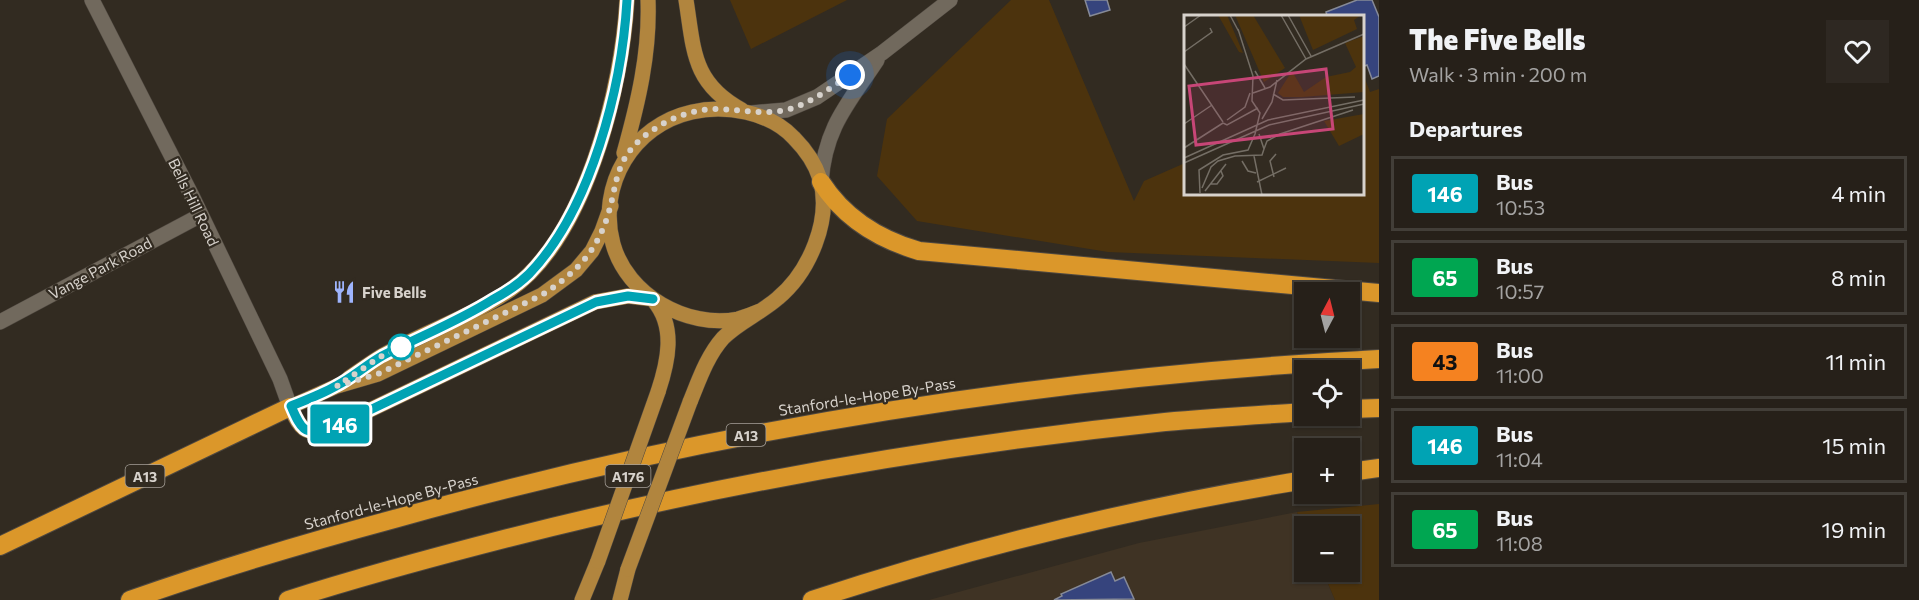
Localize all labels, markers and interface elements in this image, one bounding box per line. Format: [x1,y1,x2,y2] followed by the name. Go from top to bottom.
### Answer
[1184,15,1364,195] inset map
[1826,20,1889,83] button: heart
[1409,22,1586,56] text: The Five Bells
[835,60,865,90] your location
[1409,62,1587,86] text: Walk · 3 min · 200 m
[1409,115,1523,142] text: Departures
[165,155,223,249] street label: Bells Hill Road
[1496,168,1533,195] text: Bus
[1831,180,1886,207] text: 4 min
[1427,181,1463,206] text: 146
[1496,195,1545,219] text: 10:53
[45,233,155,303] street label: Vange Park Road
[1496,252,1533,279] text: Bus
[1831,264,1886,291] text: 8 min
[1432,265,1458,290] text: 65
[331,279,357,305] restaurant icon: Five Bells
[1496,279,1544,303] text: 10:57
[1294,282,1360,348] north arrow
[1294,282,1360,582] map controls
[362,283,426,301] place label: Five Bells
[388,334,414,360] unlabelled marker
[1496,336,1533,363] text: Bus
[1826,348,1886,375] text: 11 min
[1432,349,1458,374] text: 43
[1294,360,1360,426] button: locate
[1496,363,1544,387] text: 11:00
[777,373,957,419] street label: Stanford-le-Hope By-Pass
[306,404,374,444] line badge: 146
[322,412,358,437] text: 146
[1496,420,1533,447] text: Bus
[726,424,766,446] road number: A13
[1822,432,1886,459] text: 15 min
[1427,433,1463,458] text: 146
[1294,438,1360,504] button: +
[1496,447,1543,471] text: 11:04
[126,465,164,487] road number: A13
[606,465,650,487] road number: A176
[302,469,480,533] street label: Stanford-le-Hope By-Pass
[1496,504,1533,531] text: Bus
[1294,516,1360,582] button: −
[1822,516,1886,543] text: 19 min
[1432,517,1458,542] text: 65
[1496,531,1543,555] text: 11:08

